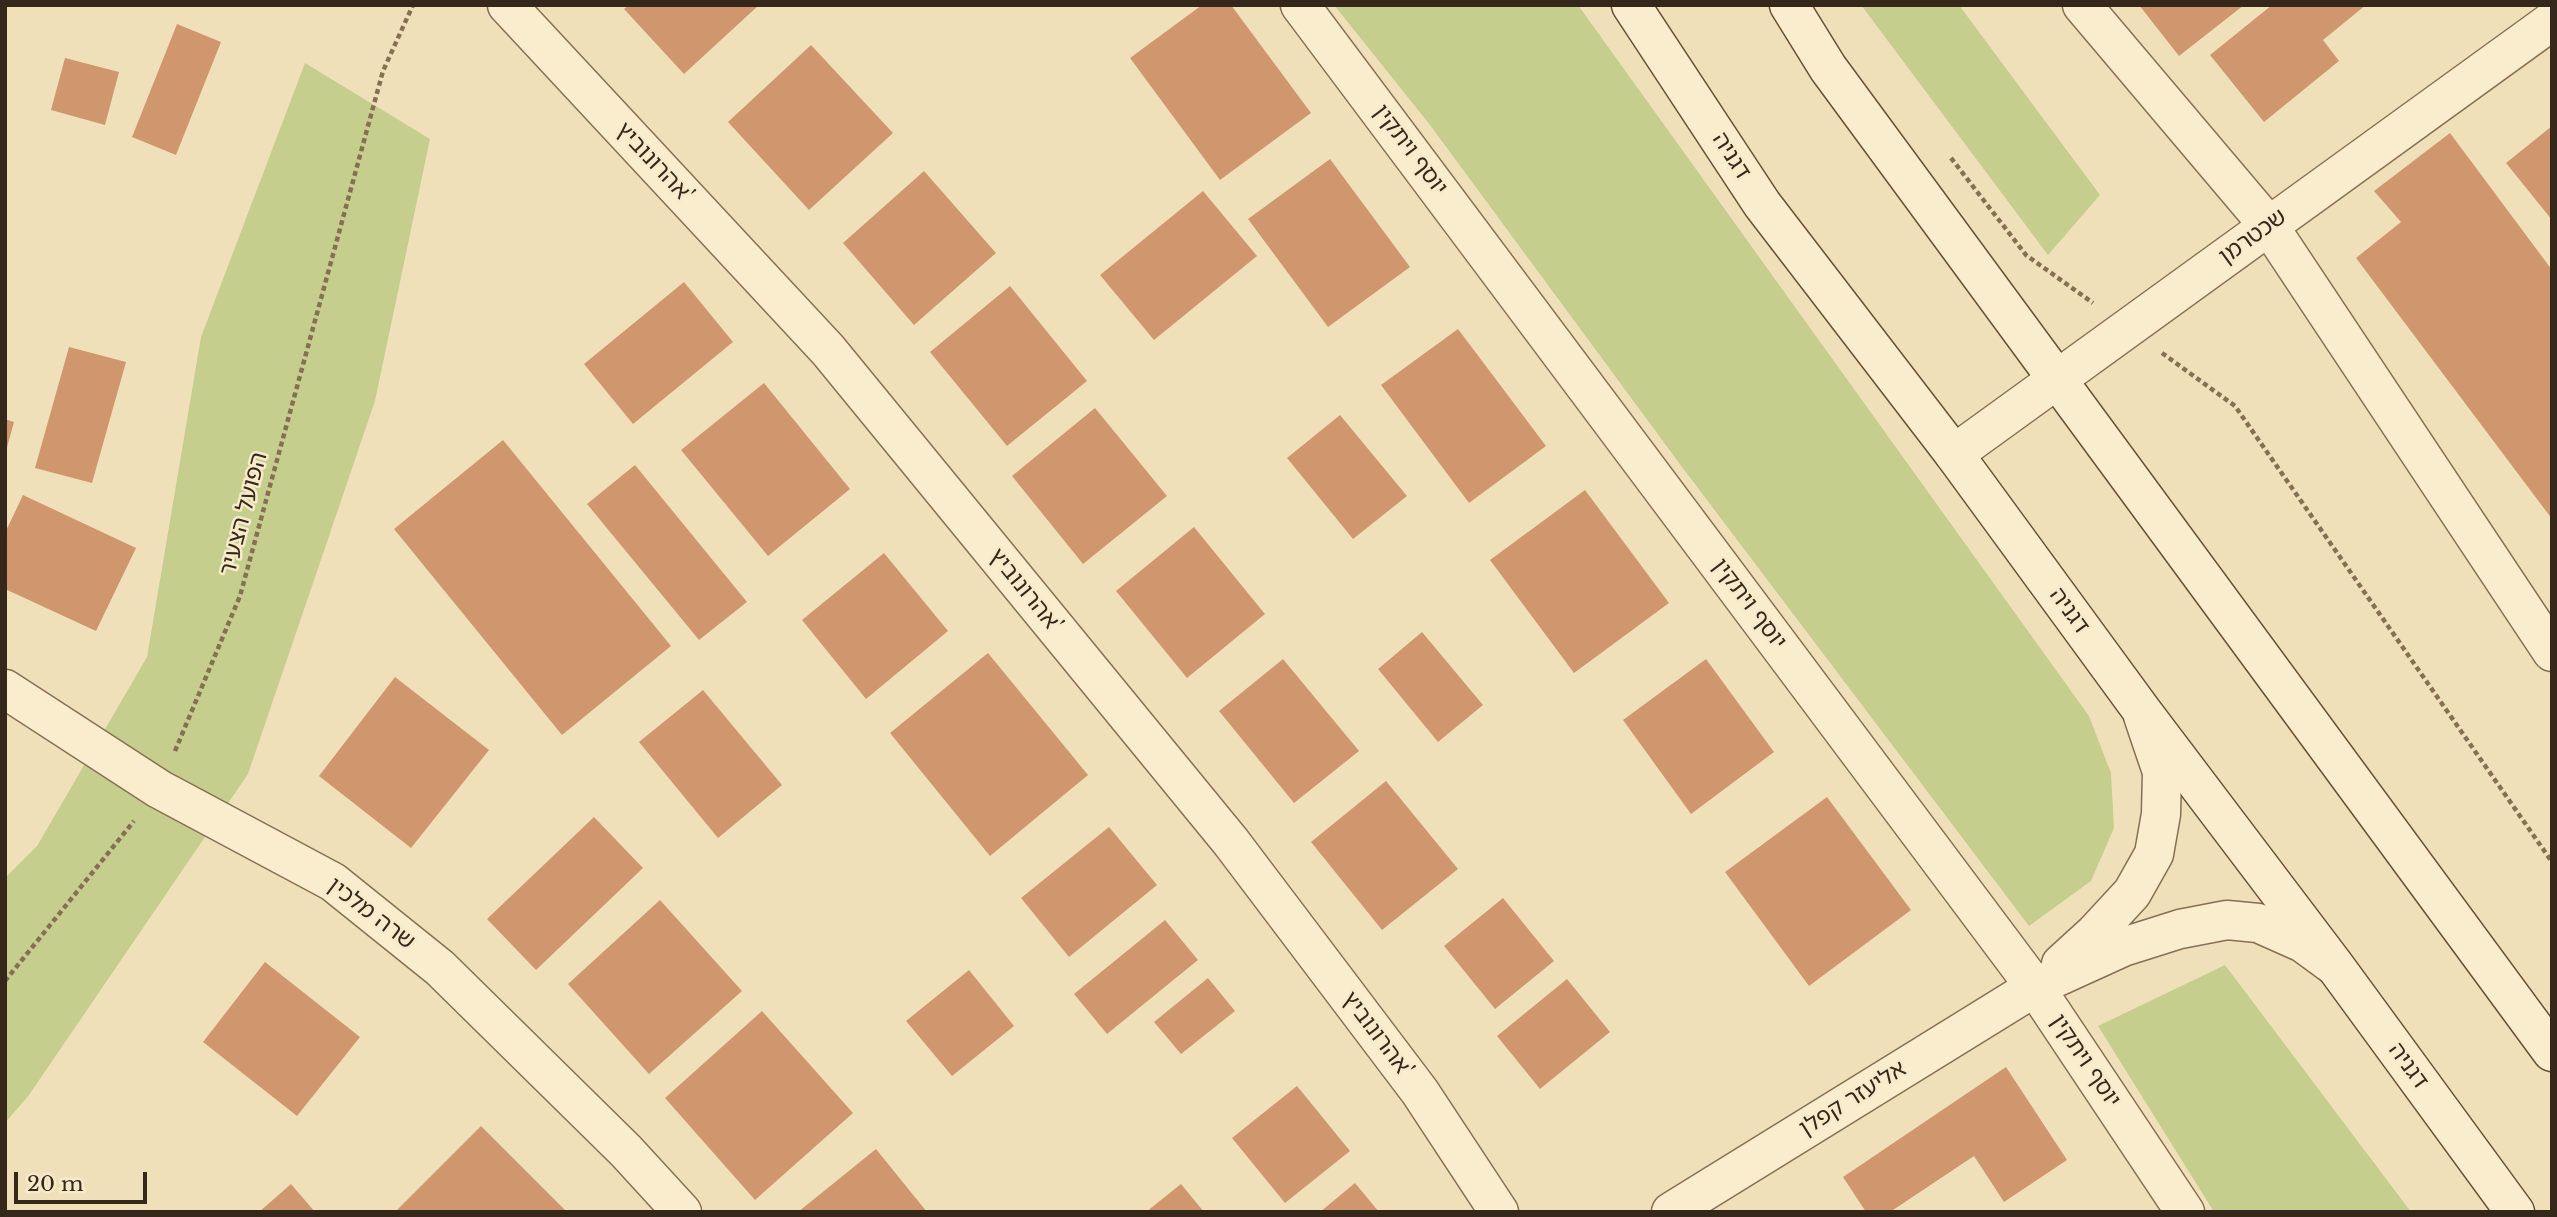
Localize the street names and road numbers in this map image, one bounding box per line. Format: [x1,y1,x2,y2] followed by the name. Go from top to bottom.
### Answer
[1367,99,1453,201] street label: יוסף ויתקין
[610,117,698,209] street label: אהרונוביץ'
[1706,127,1756,185] street label: דגניה
[2214,203,2292,271] street label: שכטרמן
[214,449,274,579] street label: הפועל הצעיר
[983,543,1067,639] street label: אהרונוביץ'
[1706,553,1792,655] street label: יוסף ויתקין
[2043,583,2095,639] street label: דגניה
[322,872,420,956] street label: שרה מלכין
[1336,987,1418,1083] street label: אהרונוביץ'
[2044,1009,2126,1113] street label: יוסף ויתקין
[2382,1038,2434,1094] street label: דגניה
[1795,1055,1911,1143] street label: אליעזר קפלן

